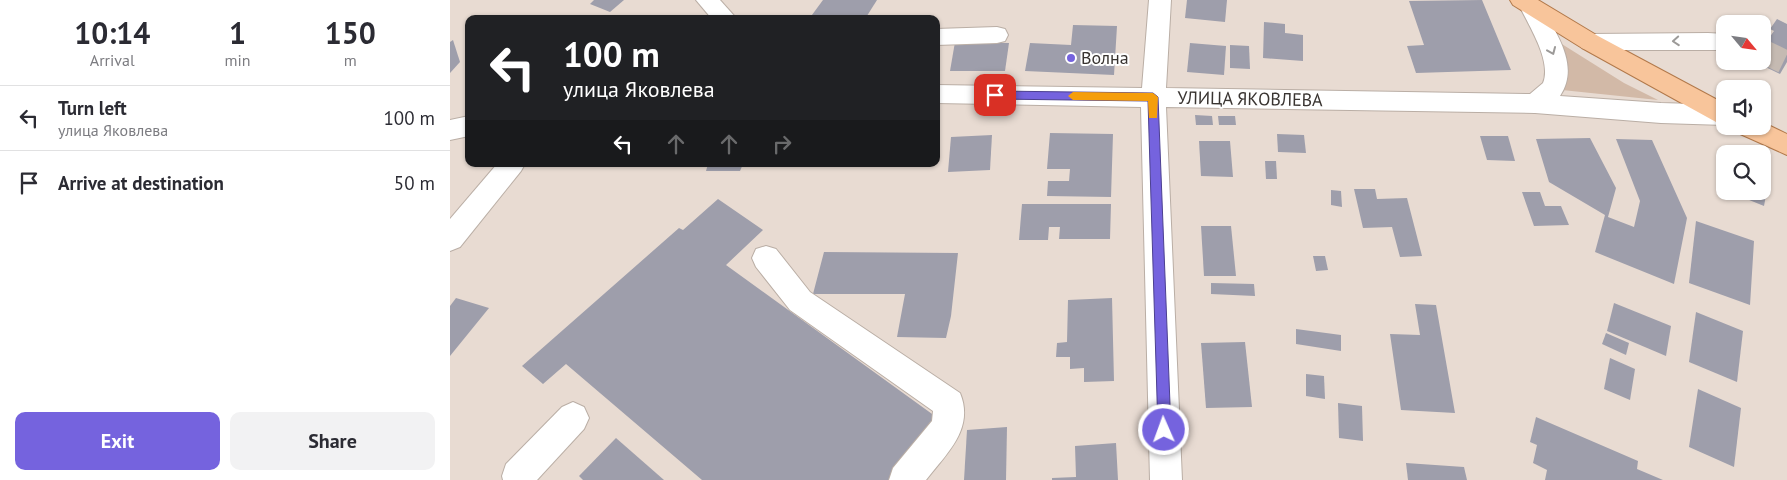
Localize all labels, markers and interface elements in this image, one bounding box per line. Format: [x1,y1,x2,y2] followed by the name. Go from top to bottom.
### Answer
[74,13,150,52] text: 10:14
[229,13,246,52] text: 1
[325,13,376,52] text: 150
[1716,15,1771,70] north arrow
[1716,15,1771,200] map controls
[563,31,660,77] text: 100 m
[480,35,545,100] icon: left
[1672,35,1680,46] one-way arrow
[1081,46,1129,69] place label: Волна
[1545,46,1556,55] one-way arrow
[90,50,135,70] text: Arrival
[225,50,251,70] text: min
[344,50,357,70] text: m
[1065,52,1077,64] marker: Волна
[974,74,1016,116] pin
[563,75,715,103] text: улица Яковлева
[1716,80,1771,135] button: sound
[981,81,1009,109] icon: arrive
[1177,86,1323,111] street label: УЛИЦА ЯКОВЛЕВА
[58,96,127,120] text: Turn left
[15,104,43,132] icon: left
[383,106,435,130] text: 100 m
[58,120,168,140] text: улица Яковлева
[609,130,637,158] icon: left
[662,130,690,158] icon: ahead
[715,130,743,158] icon: ahead
[768,130,796,158] icon: right
[1716,145,1771,200] button: search
[15,169,43,197] icon: arrive
[58,171,224,195] text: Arrive at destination
[394,171,435,195] text: 50 m
[1137,403,1189,455] position arrow
[15,412,220,470] button: Exit
[230,412,435,470] button: Share

